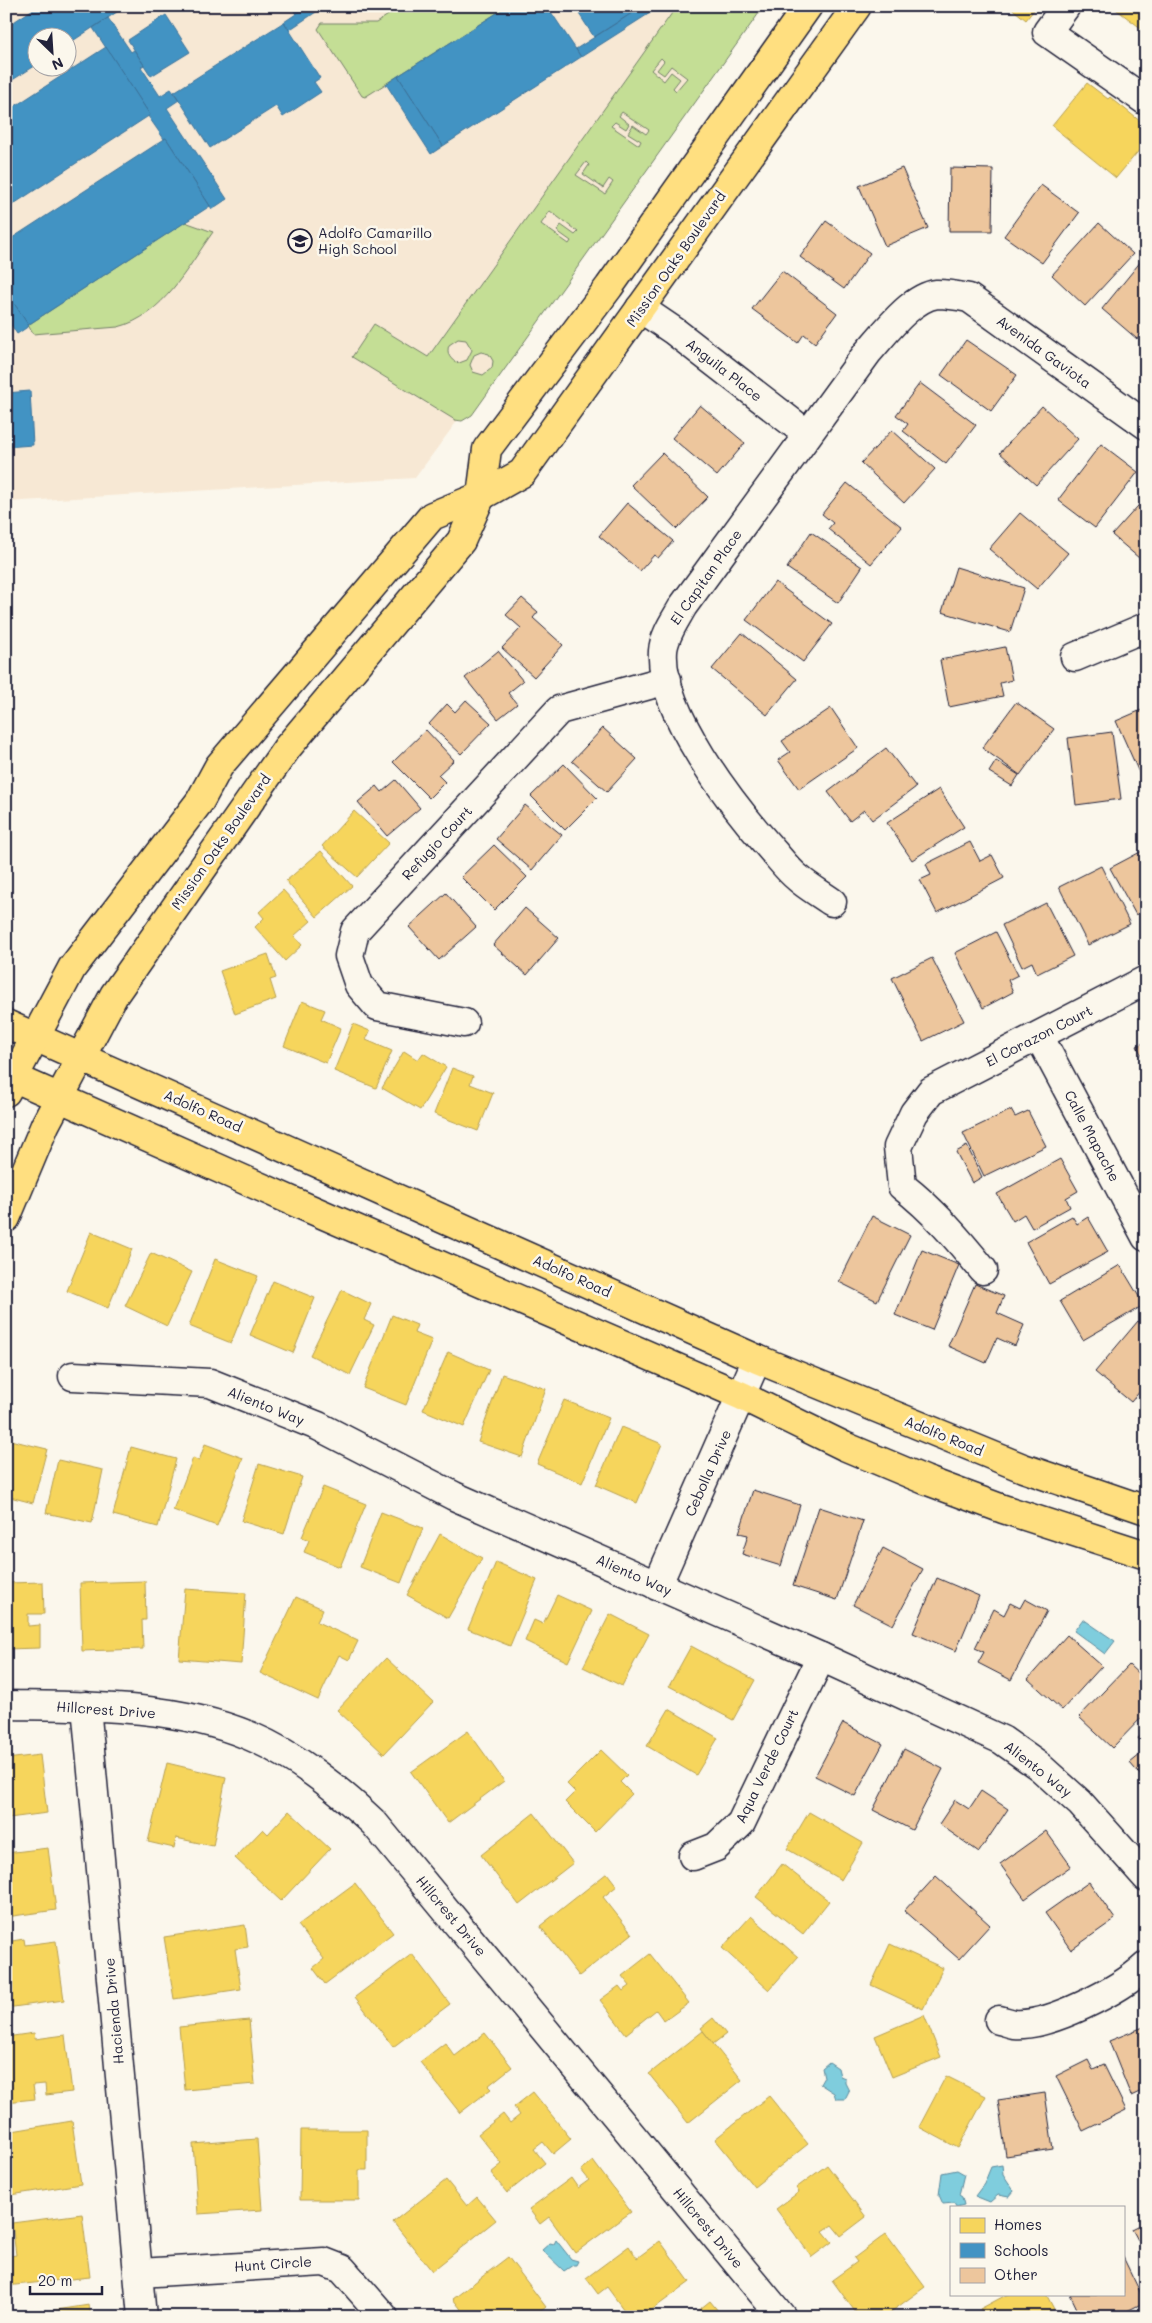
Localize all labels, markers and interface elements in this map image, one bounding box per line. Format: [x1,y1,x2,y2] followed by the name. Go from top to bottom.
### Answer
[28,28,78,78] north arrow
[49,53,67,75] text: N
[622,187,730,330] street label: Mission Oaks Boulevard
[318,223,432,258] place label: Adolfo Camarillo High School
[287,228,313,254] school or university icon: Adolfo Camarillo High School
[993,311,1095,392] street label: Avenida Gaviota
[682,334,766,405] street label: Anguila Place
[666,525,746,628] street label: El Capitan Place
[167,770,275,913] street label: Mission Oaks Boulevard
[397,801,476,884] street label: Refugio Court
[982,1000,1095,1071] street label: El Corazon Court
[161,1085,245,1136] street label: Adolfo Road
[1060,1087,1125,1185] street label: Calle Mapache
[530,1250,614,1301] street label: Adolfo Road
[225,1382,307,1430] street label: Aliento Way
[902,1411,987,1460] street label: Adolfo Road
[680,1426,735,1519] street label: Cebolla Drive
[593,1549,675,1600] street label: Aliento Way
[56,1697,156,1722] street label: Hillcrest Drive
[731,1705,803,1826] street label: Aqua Verde Court
[1000,1736,1076,1801] street label: Aliento Way
[412,1871,491,1960] street label: Hillcrest Drive
[99,1957,128,2065] street label: Hacienda Drive
[669,2183,748,2272] street label: Hillcrest Drive
[950,2206,1124,2296] legend
[994,2214,1042,2234] text: Homes
[994,2240,1049,2260] text: Schools
[234,2251,312,2276] street label: Hunt Circle
[30,2263,102,2295] scale bar
[994,2264,1038,2284] text: Other
[38,2270,72,2290] text: 20 m

